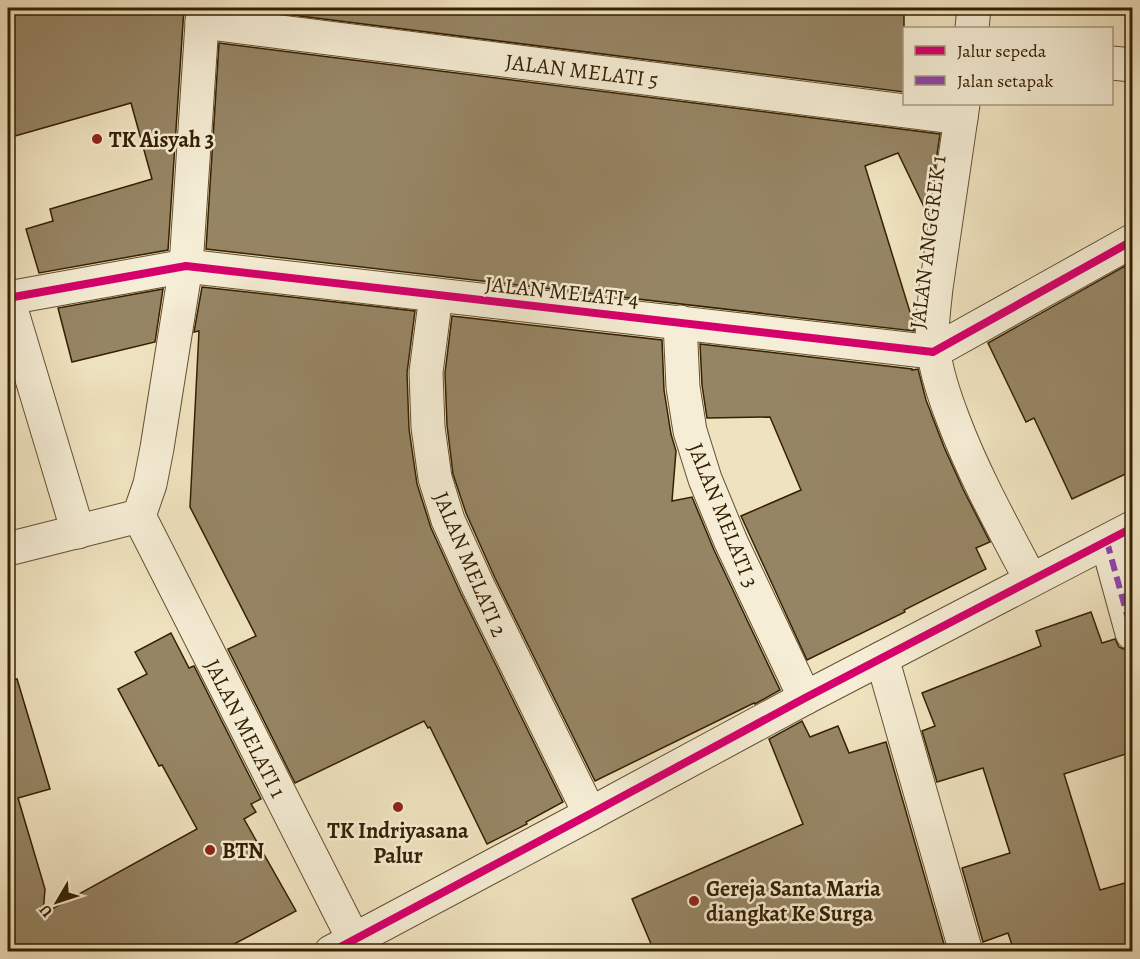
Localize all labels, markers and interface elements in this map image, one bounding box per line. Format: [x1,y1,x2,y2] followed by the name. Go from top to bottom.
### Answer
[903,27,1113,105] legend
[957,39,1047,63] text: Jalur sepeda
[504,47,660,95] street label: JALAN MELATI 5
[957,69,1053,93] text: Jalan setapak
[109,125,214,155] place label: TK Aisyah 3
[90,132,104,146] marker: TK Aisyah 3
[902,154,954,331] street label: JALAN ANGGREK 1
[484,269,640,315] street label: JALAN MELATI 4
[680,439,766,592] street label: JALAN MELATI 3
[426,487,514,642] street label: JALAN MELATI 2
[197,654,293,803] street label: JALAN MELATI 1
[391,800,405,814] marker: TK Indriyasana Palur
[327,816,469,871] place label: TK Indriyasana Palur
[222,836,264,866] place label: BTN
[203,843,217,857] marker: BTN
[27,872,87,932] north arrow
[706,874,881,929] place label: Gereja Santa Maria diangkat Ke Surga
[687,894,701,908] marker: Gereja Santa Maria diangkat Ke Surga
[34,899,58,922] text: U

